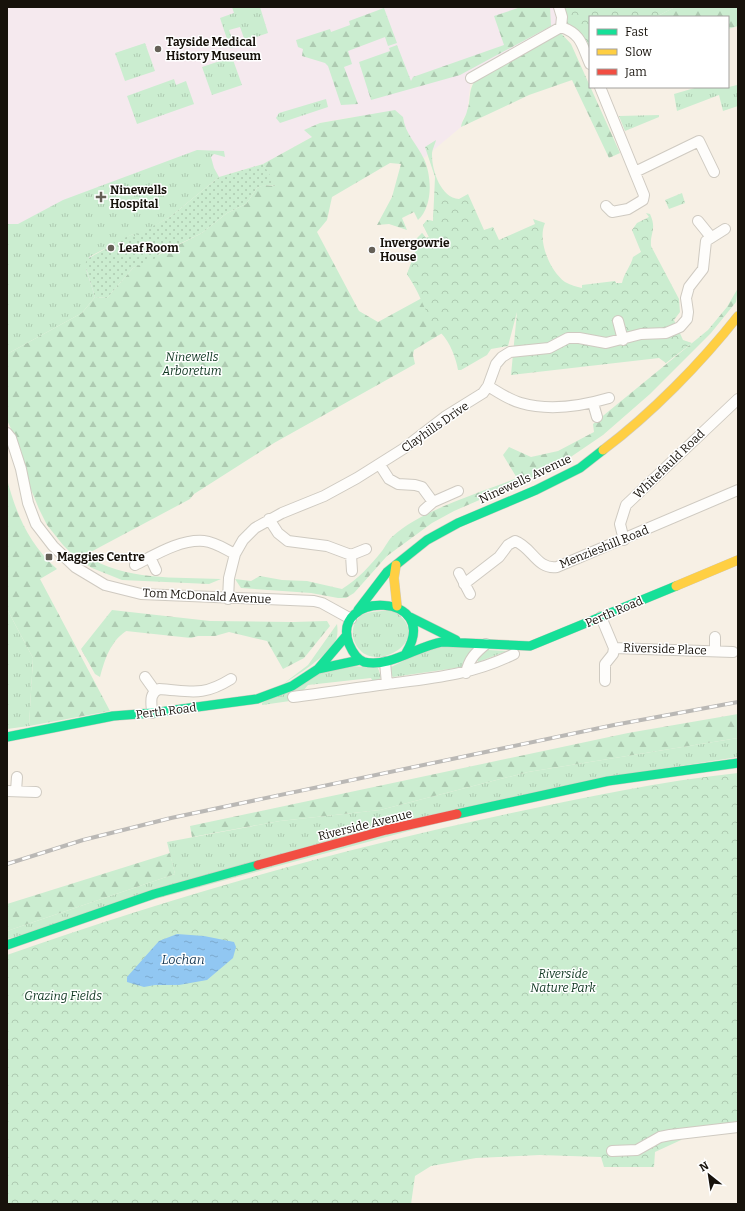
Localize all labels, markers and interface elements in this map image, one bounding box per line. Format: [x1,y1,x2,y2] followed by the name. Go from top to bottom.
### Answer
[589,16,729,88] legend
[625,25,649,39] text: Fast
[166,35,261,63] place label: Tayside Medical History Museum
[153,44,163,54] marker: Tayside Medical History Museum
[625,45,652,59] text: Slow
[624,65,647,79] text: Jam
[110,183,167,211] place label: Ninewells Hospital
[95,191,107,203] marker: Ninewells Hospital
[380,236,450,264] place label: Invergowrie House
[119,241,179,255] place label: Leaf Room
[106,243,116,253] marker: Leaf Room
[367,245,377,255] marker: Invergowrie House
[161,350,222,378] park label: Ninewells Arboretum
[399,399,471,455] street label: Clayhills Drive
[631,427,707,501] street label: Whitefauld Road
[477,451,573,507] street label: Ninewells Avenue
[557,523,651,571] street label: Menzieshill Road
[57,550,145,564] place label: Maggies Centre
[44,552,54,562] marker: Maggies Centre
[142,586,272,606] street label: Tom McDonald Avenue
[583,594,645,630] street label: Perth Road
[623,641,707,657] street label: Riverside Place
[135,700,197,722] street label: Perth Road
[316,807,414,843] street label: Riverside Avenue
[161,952,205,967] water label: Lochan
[530,967,596,995] park label: Riverside Nature Park
[24,989,102,1003] park label: Grazing Fields
[689,1155,729,1195] north arrow
[697,1159,712,1175] text: N

